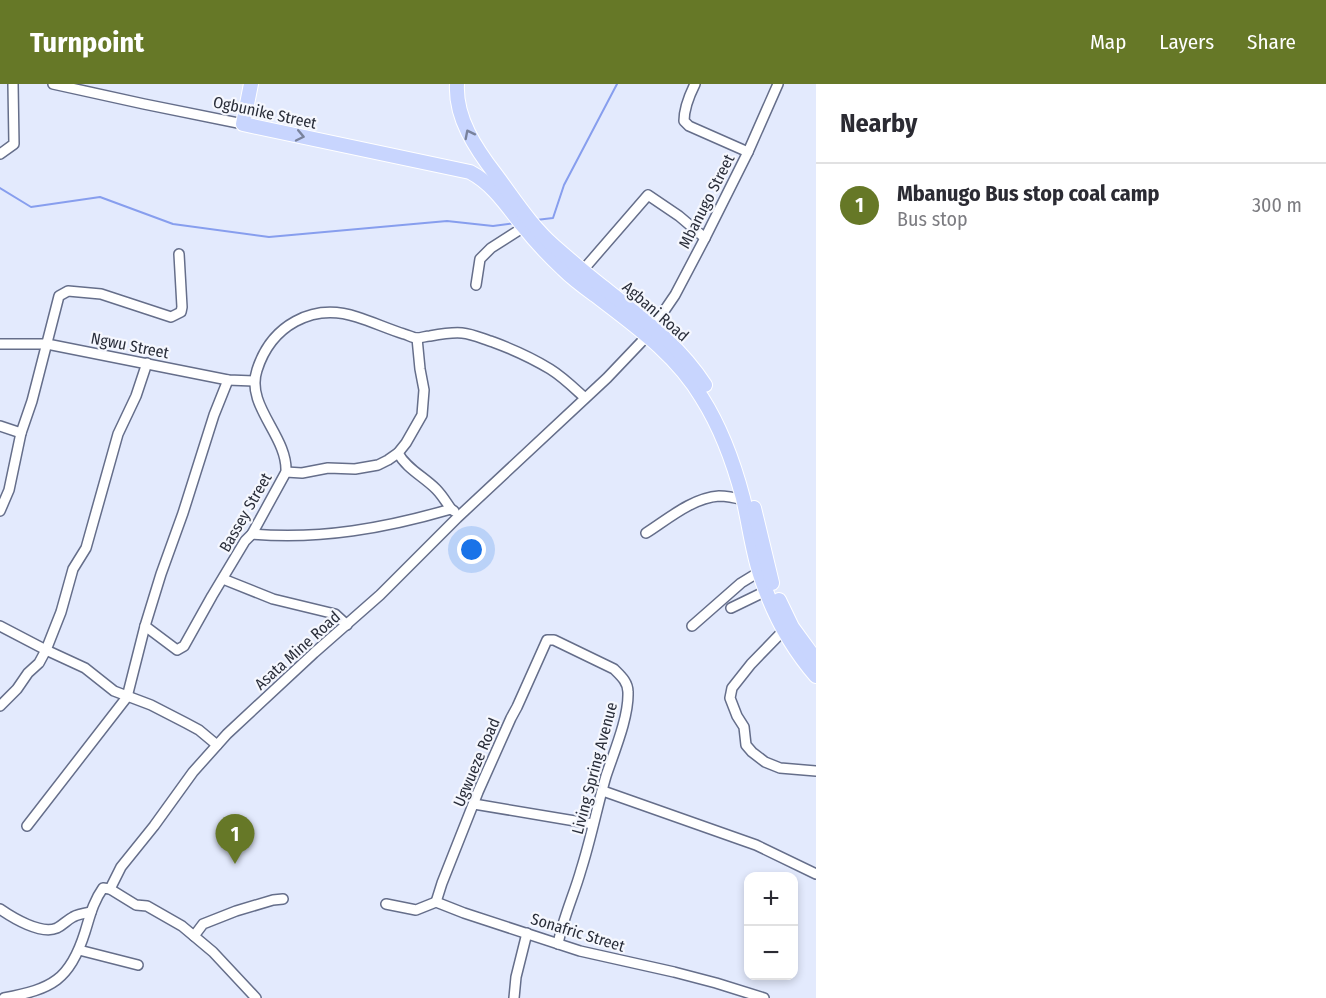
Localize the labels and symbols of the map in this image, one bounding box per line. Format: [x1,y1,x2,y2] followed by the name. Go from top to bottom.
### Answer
[211,92,319,133] street label: Ogbunike Street
[295,129,305,142] one-way arrow
[465,129,476,140] one-way arrow
[675,150,739,252] street label: Mbanugo Street
[619,277,693,345] street label: Agbani Road
[89,329,171,363] street label: Ngwu Street
[215,469,276,555] street label: Bassey Street
[457,535,486,564] your location
[251,607,344,694] street label: Asata Mine Road
[568,700,621,836] street label: Living Spring Avenue
[449,715,504,809] street label: Ugwueze Road
[216,814,254,864] pin: 1
[529,909,628,956] street label: Sonafric Street

